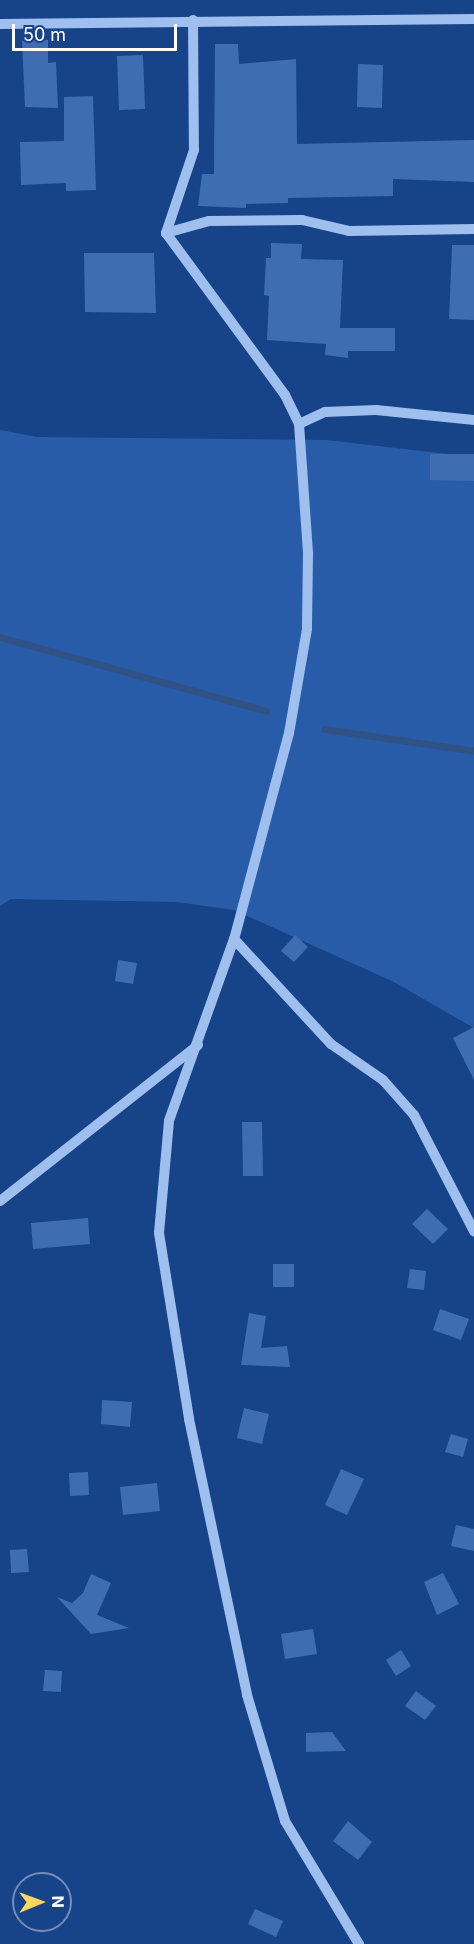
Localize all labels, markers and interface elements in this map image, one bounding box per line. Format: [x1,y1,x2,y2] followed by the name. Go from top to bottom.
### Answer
[15,12,180,50] scale bar
[23,24,66,45] text: 50 m
[12,1872,72,1932] north arrow
[48,1895,68,1908] text: N

